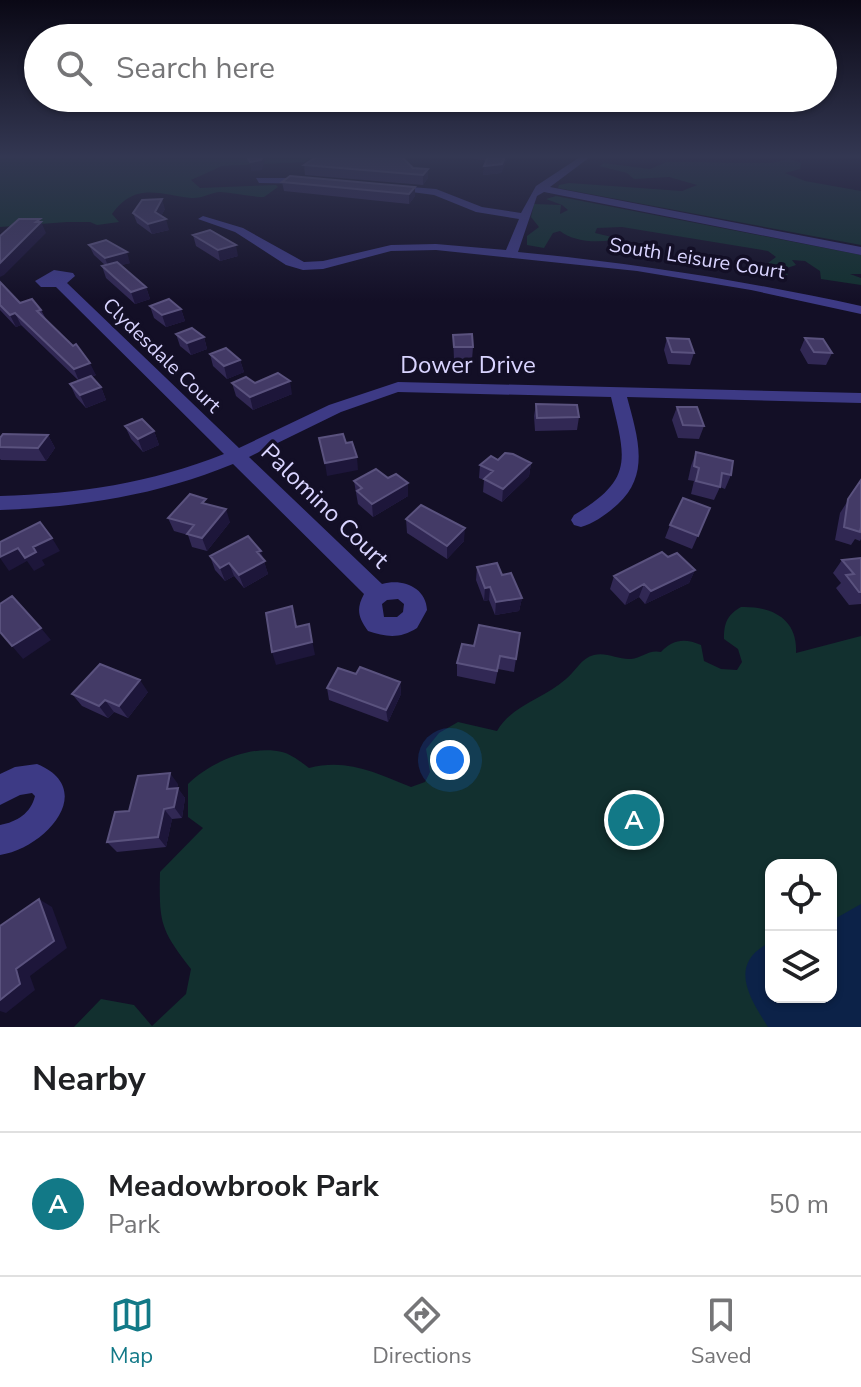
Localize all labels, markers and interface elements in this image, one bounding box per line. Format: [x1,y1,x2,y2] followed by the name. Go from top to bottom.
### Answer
[24,24,837,112] search box
[52,46,96,90] icon: search
[116,48,275,89] text: Search here
[607,231,788,286] street label: South Leisure Court
[97,292,227,420] street label: Clydesdale Court
[400,349,536,381] street label: Dower Drive
[254,437,396,576] street label: Palomino Court
[430,740,470,780] your location
[608,790,660,850] pin: A
[765,859,837,1003] map controls
[765,859,837,931] button: locate
[765,931,837,1003] button: layers
[32,1056,146,1102] text: Nearby
[108,1166,379,1207] text: Meadowbrook Park
[48,1187,68,1222] text: A
[769,1187,829,1222] text: 50 m
[108,1207,160,1242] text: Park
[110,1293,154,1371] tab: Map
[373,1293,472,1371] tab: Directions
[691,1293,751,1371] tab: Saved

